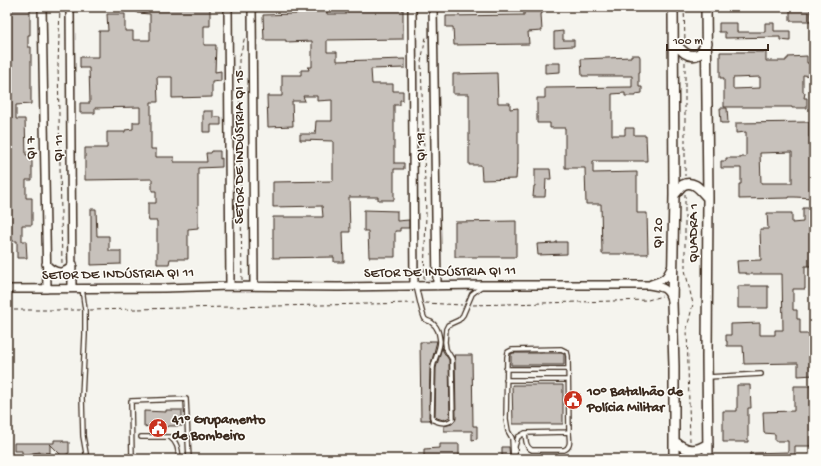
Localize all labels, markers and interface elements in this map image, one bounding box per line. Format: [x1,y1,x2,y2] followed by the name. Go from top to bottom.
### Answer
[667,26,768,52] scale bar
[672,35,703,49] text: 100 m
[232,70,249,224] street label: SETOR DE INDÚSTRIA QI 15
[413,132,431,162] street label: QI 19
[51,134,68,162] street label: QI 11
[23,135,41,160] street label: QI 7
[686,203,703,263] street label: QUADRA 1
[650,217,668,249] street label: QI 20
[364,263,516,283] street label: SETOR DE INDÚSTRIA QI 11
[42,265,194,285] street label: SETOR DE INDÚSTRIA QI 11
[586,384,684,417] place label: 10° Batalhão de Polícia Militar
[562,389,584,411] public building icon: 10° Batalhão de Polícia Militar
[171,412,266,445] place label: 41º Grupamento de Bombeiro
[147,417,169,439] public building icon: 41º Grupamento de Bombeiro

